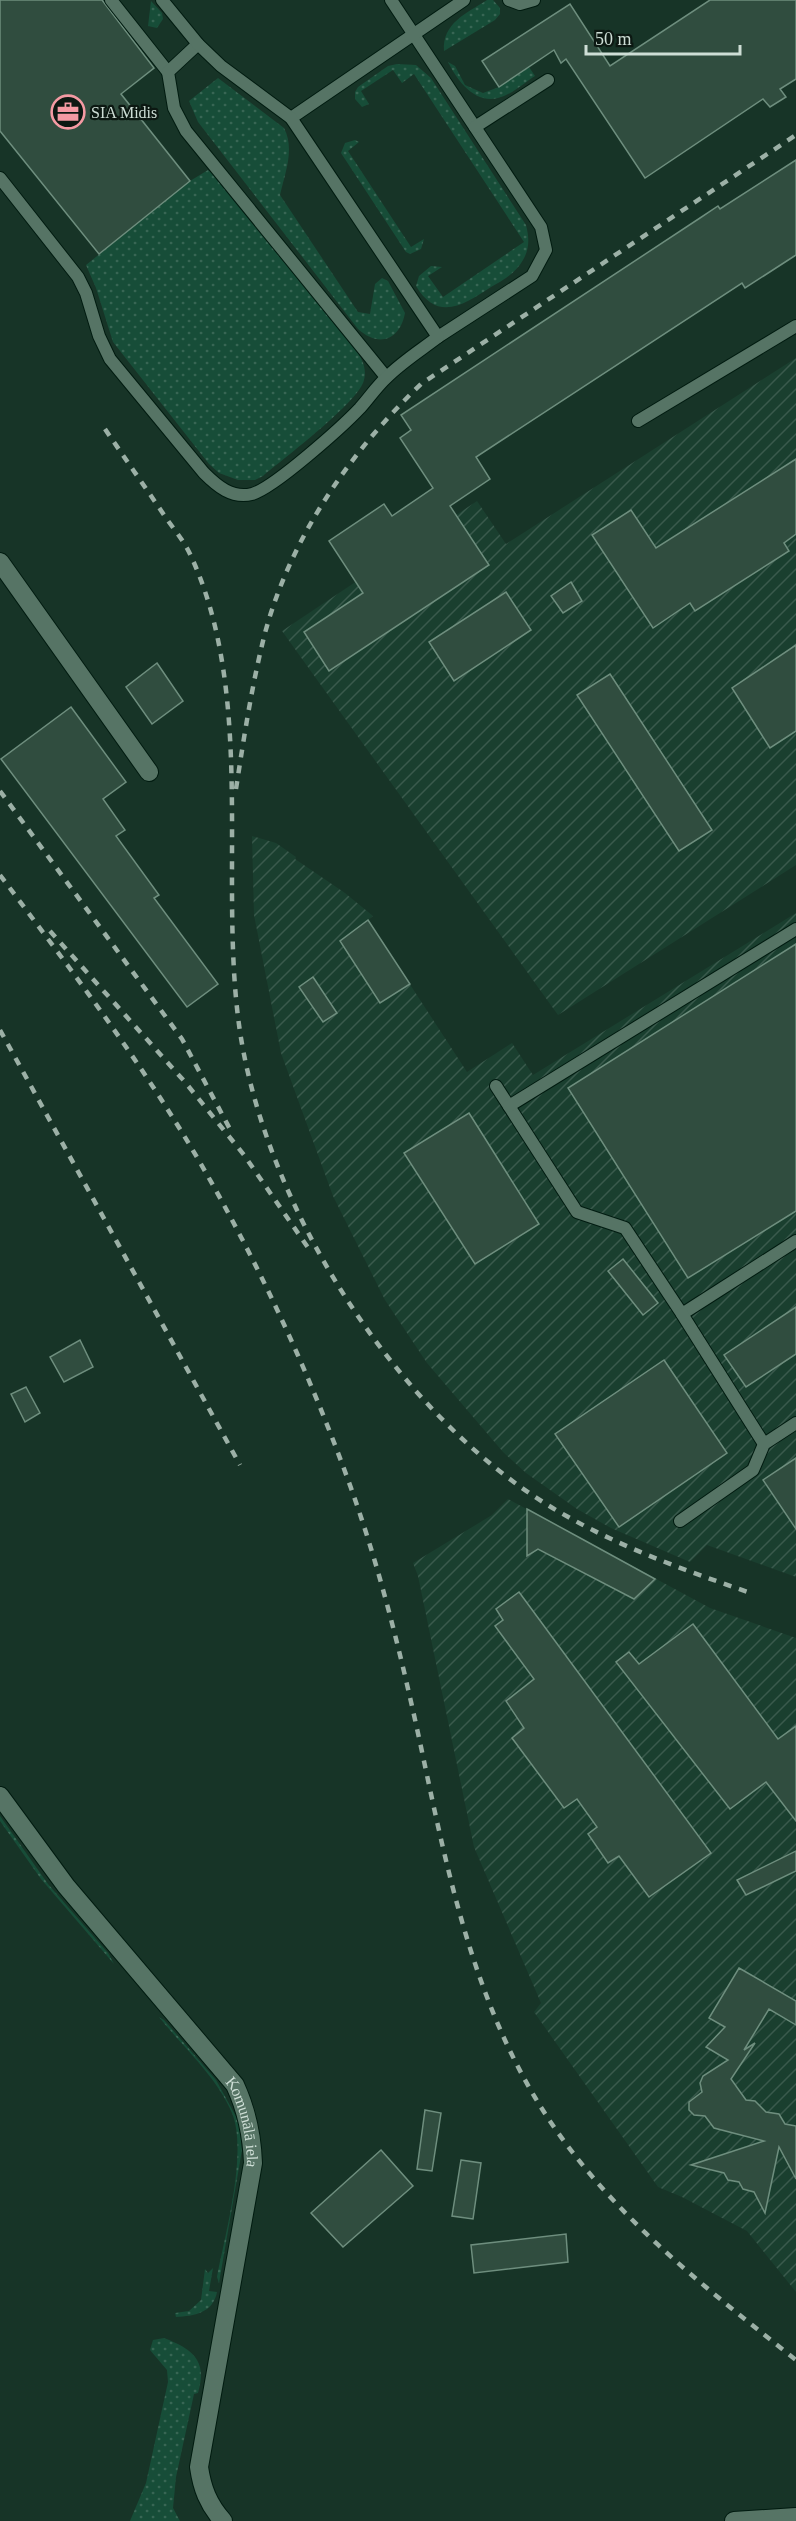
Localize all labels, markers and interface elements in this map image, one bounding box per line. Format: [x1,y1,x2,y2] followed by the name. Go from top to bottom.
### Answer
[586,18,740,56] scale bar
[595,29,632,49] text: 50 m
[50,94,86,130] office icon: SIA Midis
[91,104,157,121] place label: SIA Midis
[223,2073,262,2169] street label: Komunālā iela

